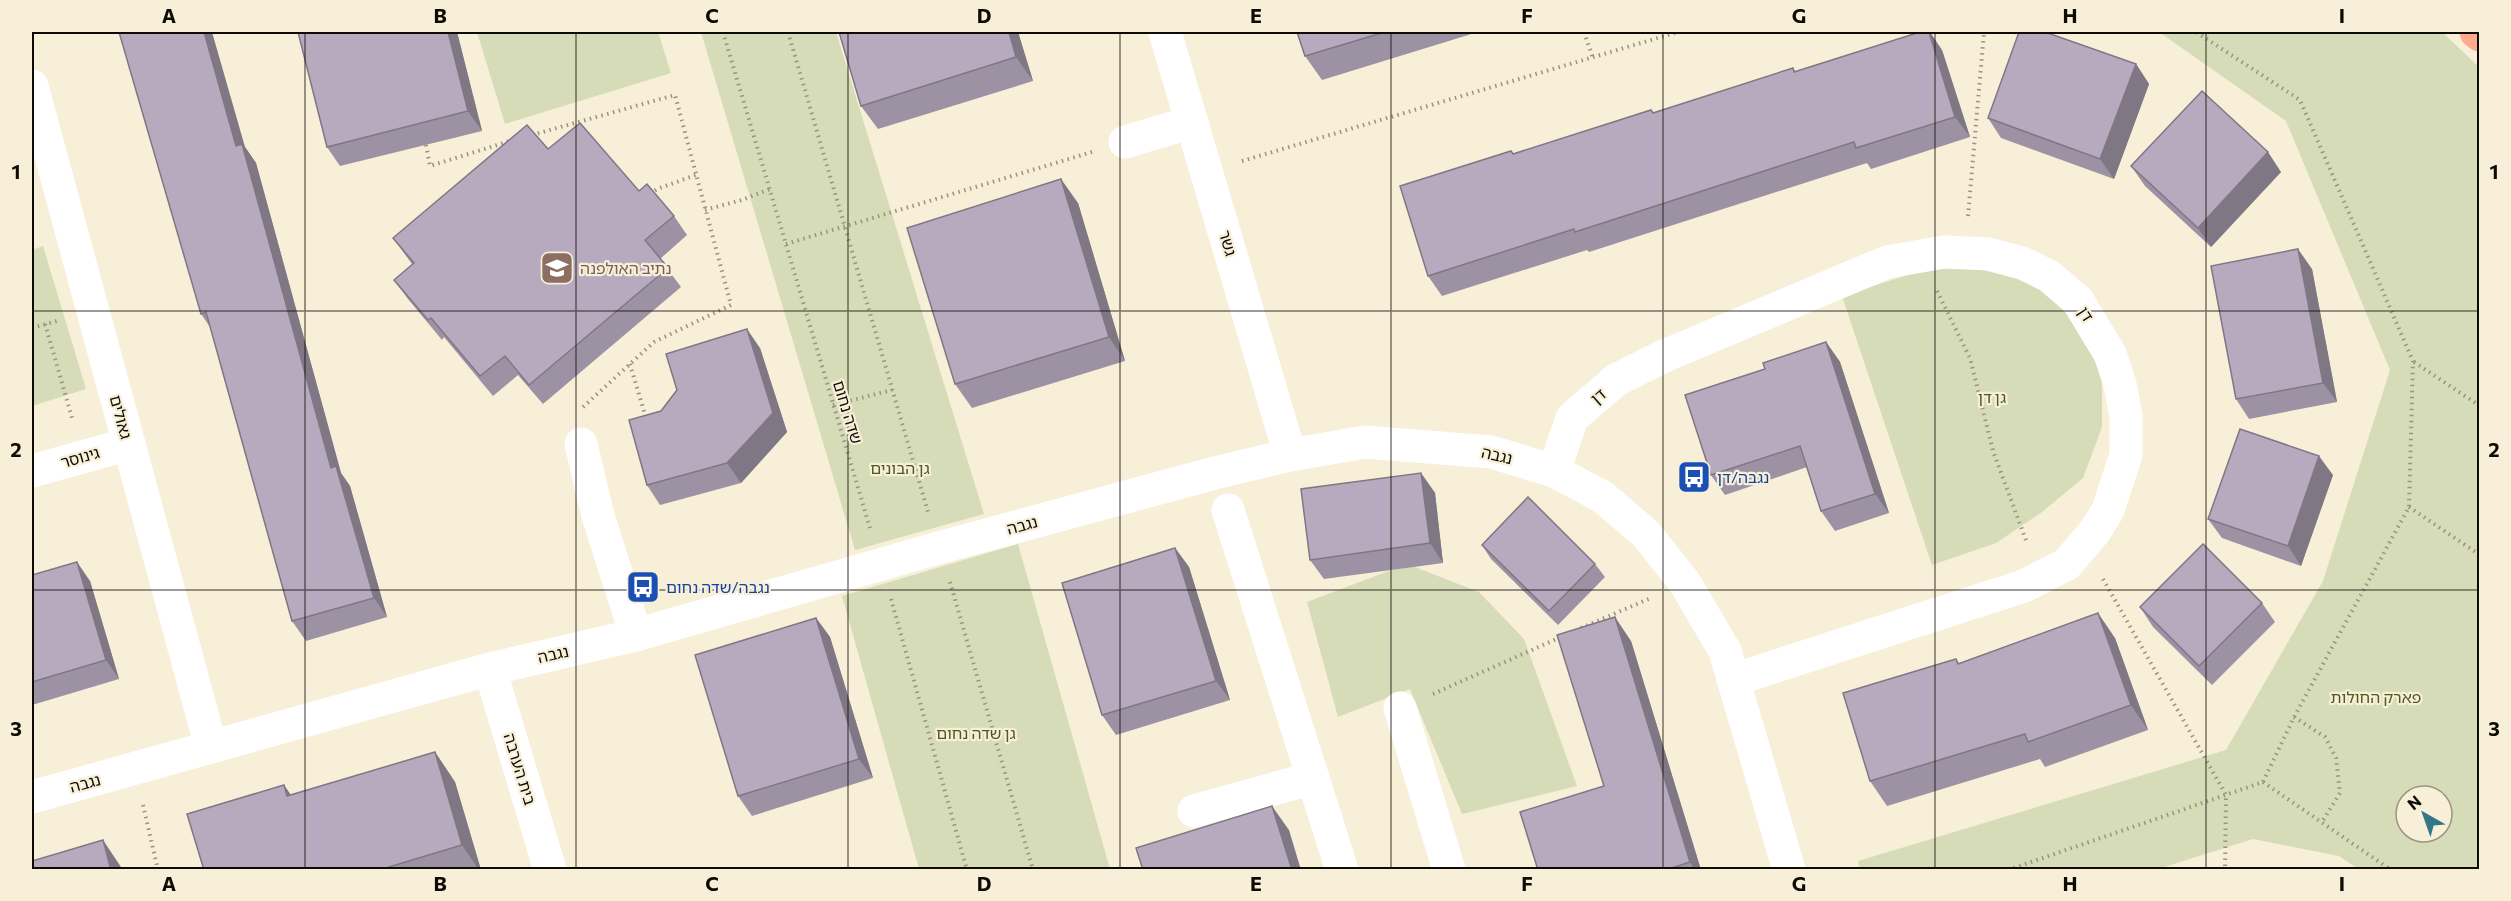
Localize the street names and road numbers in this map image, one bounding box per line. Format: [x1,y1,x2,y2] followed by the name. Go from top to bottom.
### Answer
[1216,228,1241,258] street label: גשר
[2075,303,2098,325] street label: דן
[830,378,867,446] street label: שדה נחום
[1586,384,1609,407] street label: דן
[107,393,136,441] street label: גאולים
[58,442,101,471] street label: גינוסר
[1480,442,1514,467] street label: נגבה
[1004,511,1039,538] street label: נגבה
[536,641,570,666] street label: נגבה
[501,731,540,807] street label: בית הערבה
[67,769,102,796] street label: נגבה

